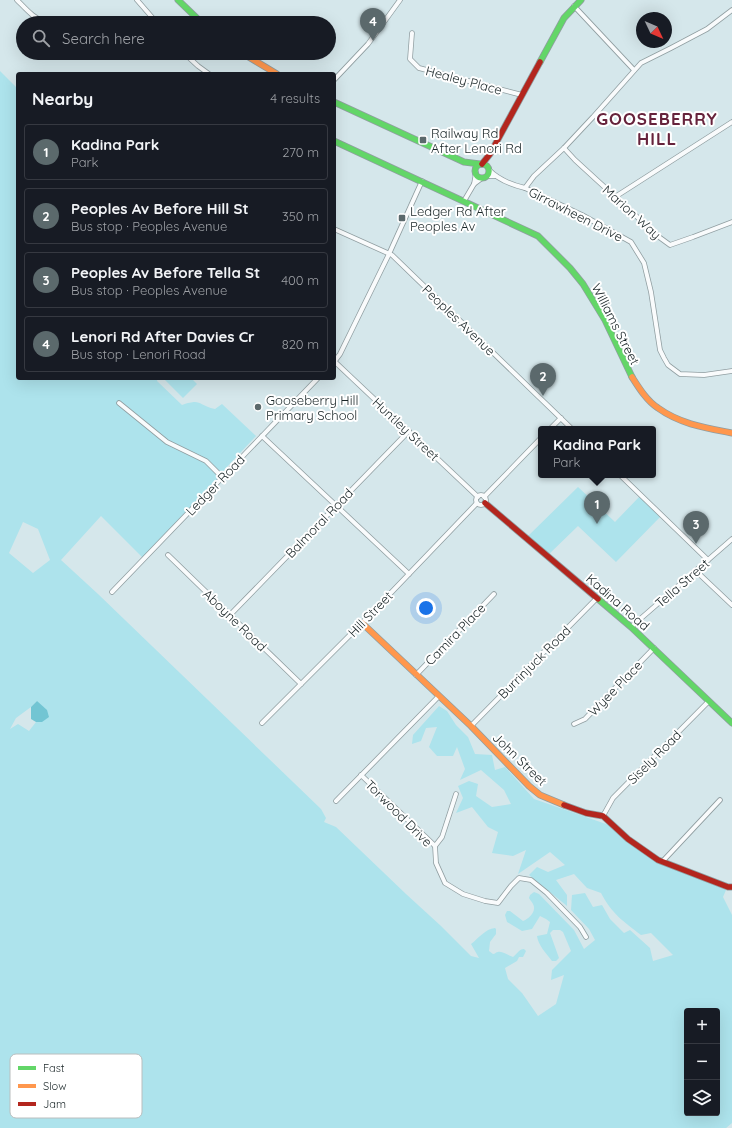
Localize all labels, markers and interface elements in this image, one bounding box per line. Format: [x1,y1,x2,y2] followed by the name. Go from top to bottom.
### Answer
[360,8,386,41] pin: 4
[636,12,672,48] north arrow
[16,16,336,60] search box
[30,27,52,49] icon: search
[62,29,145,48] text: Search here
[424,62,504,98] street label: Healey Place
[32,88,93,109] text: Nearby
[270,90,320,106] text: 4 results
[596,108,718,149] district label: GOOSEBERRY HILL
[431,125,522,156] place label: Railway Rd After Lenori Rd
[71,135,159,154] text: Kadina Park
[418,135,428,145] marker: Railway Rd After Lenori Rd
[43,144,49,160] text: 1
[282,144,319,160] text: 270 m
[71,154,99,170] text: Park
[600,182,664,242] street label: Marion Way
[526,183,626,245] street label: Girrawheen Drive
[71,199,249,218] text: Peoples Av Before Hill St
[410,203,506,234] place label: Ledger Rd After Peoples Av
[42,208,50,224] text: 2
[282,208,319,224] text: 350 m
[397,213,407,223] marker: Ledger Rd After Peoples Av
[71,218,227,234] text: Bus stop · Peoples Avenue
[71,263,260,282] text: Peoples Av Before Tella St
[43,272,49,288] text: 3
[281,272,319,288] text: 400 m
[419,281,499,359] street label: Peoples Avenue
[589,281,643,367] street label: Williams Street
[71,282,227,298] text: Bus stop · Peoples Avenue
[71,327,255,346] text: Lenori Rd After Davies Cr
[42,336,50,352] text: 4
[282,336,319,352] text: 820 m
[71,346,206,362] text: Bus stop · Lenori Road
[530,363,556,396] pin: 2
[266,392,358,423] place label: Gooseberry Hill Primary School
[369,394,443,464] street label: Huntley Street
[253,402,263,412] marker: Gooseberry Hill Primary School
[538,426,656,478] popup
[553,435,641,454] text: Kadina Park
[182,451,248,519] street label: Ledger Road
[553,454,580,470] text: Park
[282,485,356,561] street label: Balmoral Road
[584,491,610,524] pin: 1
[683,511,709,544] pin: 3
[652,555,712,611] street label: Tella Street
[583,570,653,634] street label: Kadina Road
[200,586,270,654] street label: Aboyne Road
[344,588,396,640] street label: Hill Street
[416,598,436,618] your location
[421,600,489,668] street label: Camira Place
[494,622,574,702] street label: Burrinjuck Road
[585,657,645,719] street label: Wyee Place
[624,727,684,787] street label: Sisely Road
[490,729,550,789] street label: John Street
[362,776,436,850] street label: Torwood Drive
[684,1008,720,1116] map controls
[684,1008,720,1044] button: +
[684,1044,720,1080] button: −
[10,1054,142,1118] legend
[43,1061,65,1075] text: Fast
[43,1079,67,1093] text: Slow
[684,1080,720,1116] button: layers
[43,1097,66,1111] text: Jam

